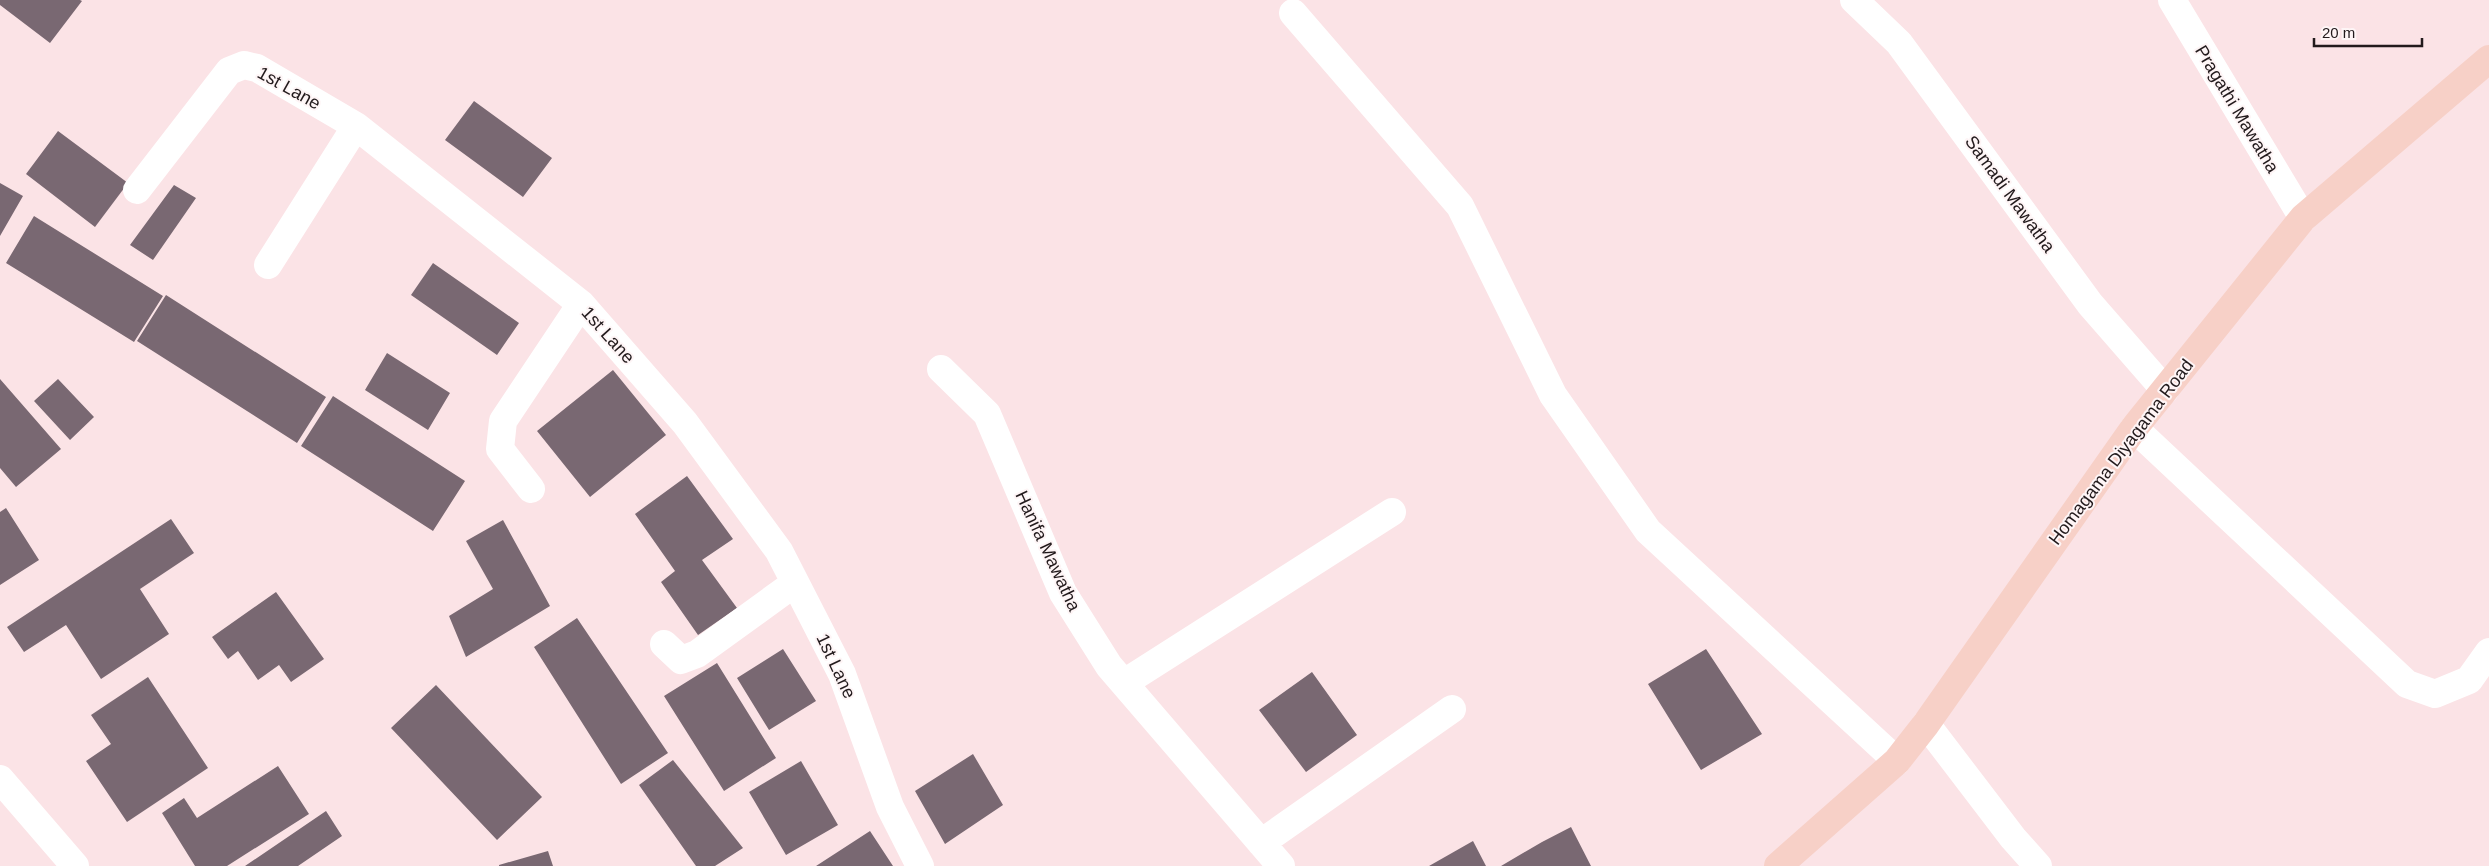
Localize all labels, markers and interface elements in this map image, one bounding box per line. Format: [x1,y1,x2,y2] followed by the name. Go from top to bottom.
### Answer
[2314,15,2422,47] scale bar
[2322,24,2355,41] text: 20 m
[2191,42,2283,177] street label: Pragathi Mawatha
[254,63,324,113] street label: 1st Lane
[1961,132,2060,257] street label: Samadi Mawatha
[577,303,639,367] street label: 1st Lane
[2045,355,2197,549] street label: Homagama Diyagama Road
[1011,488,1085,615] street label: Hanifa Mawatha
[812,630,860,702] street label: 1st Lane

